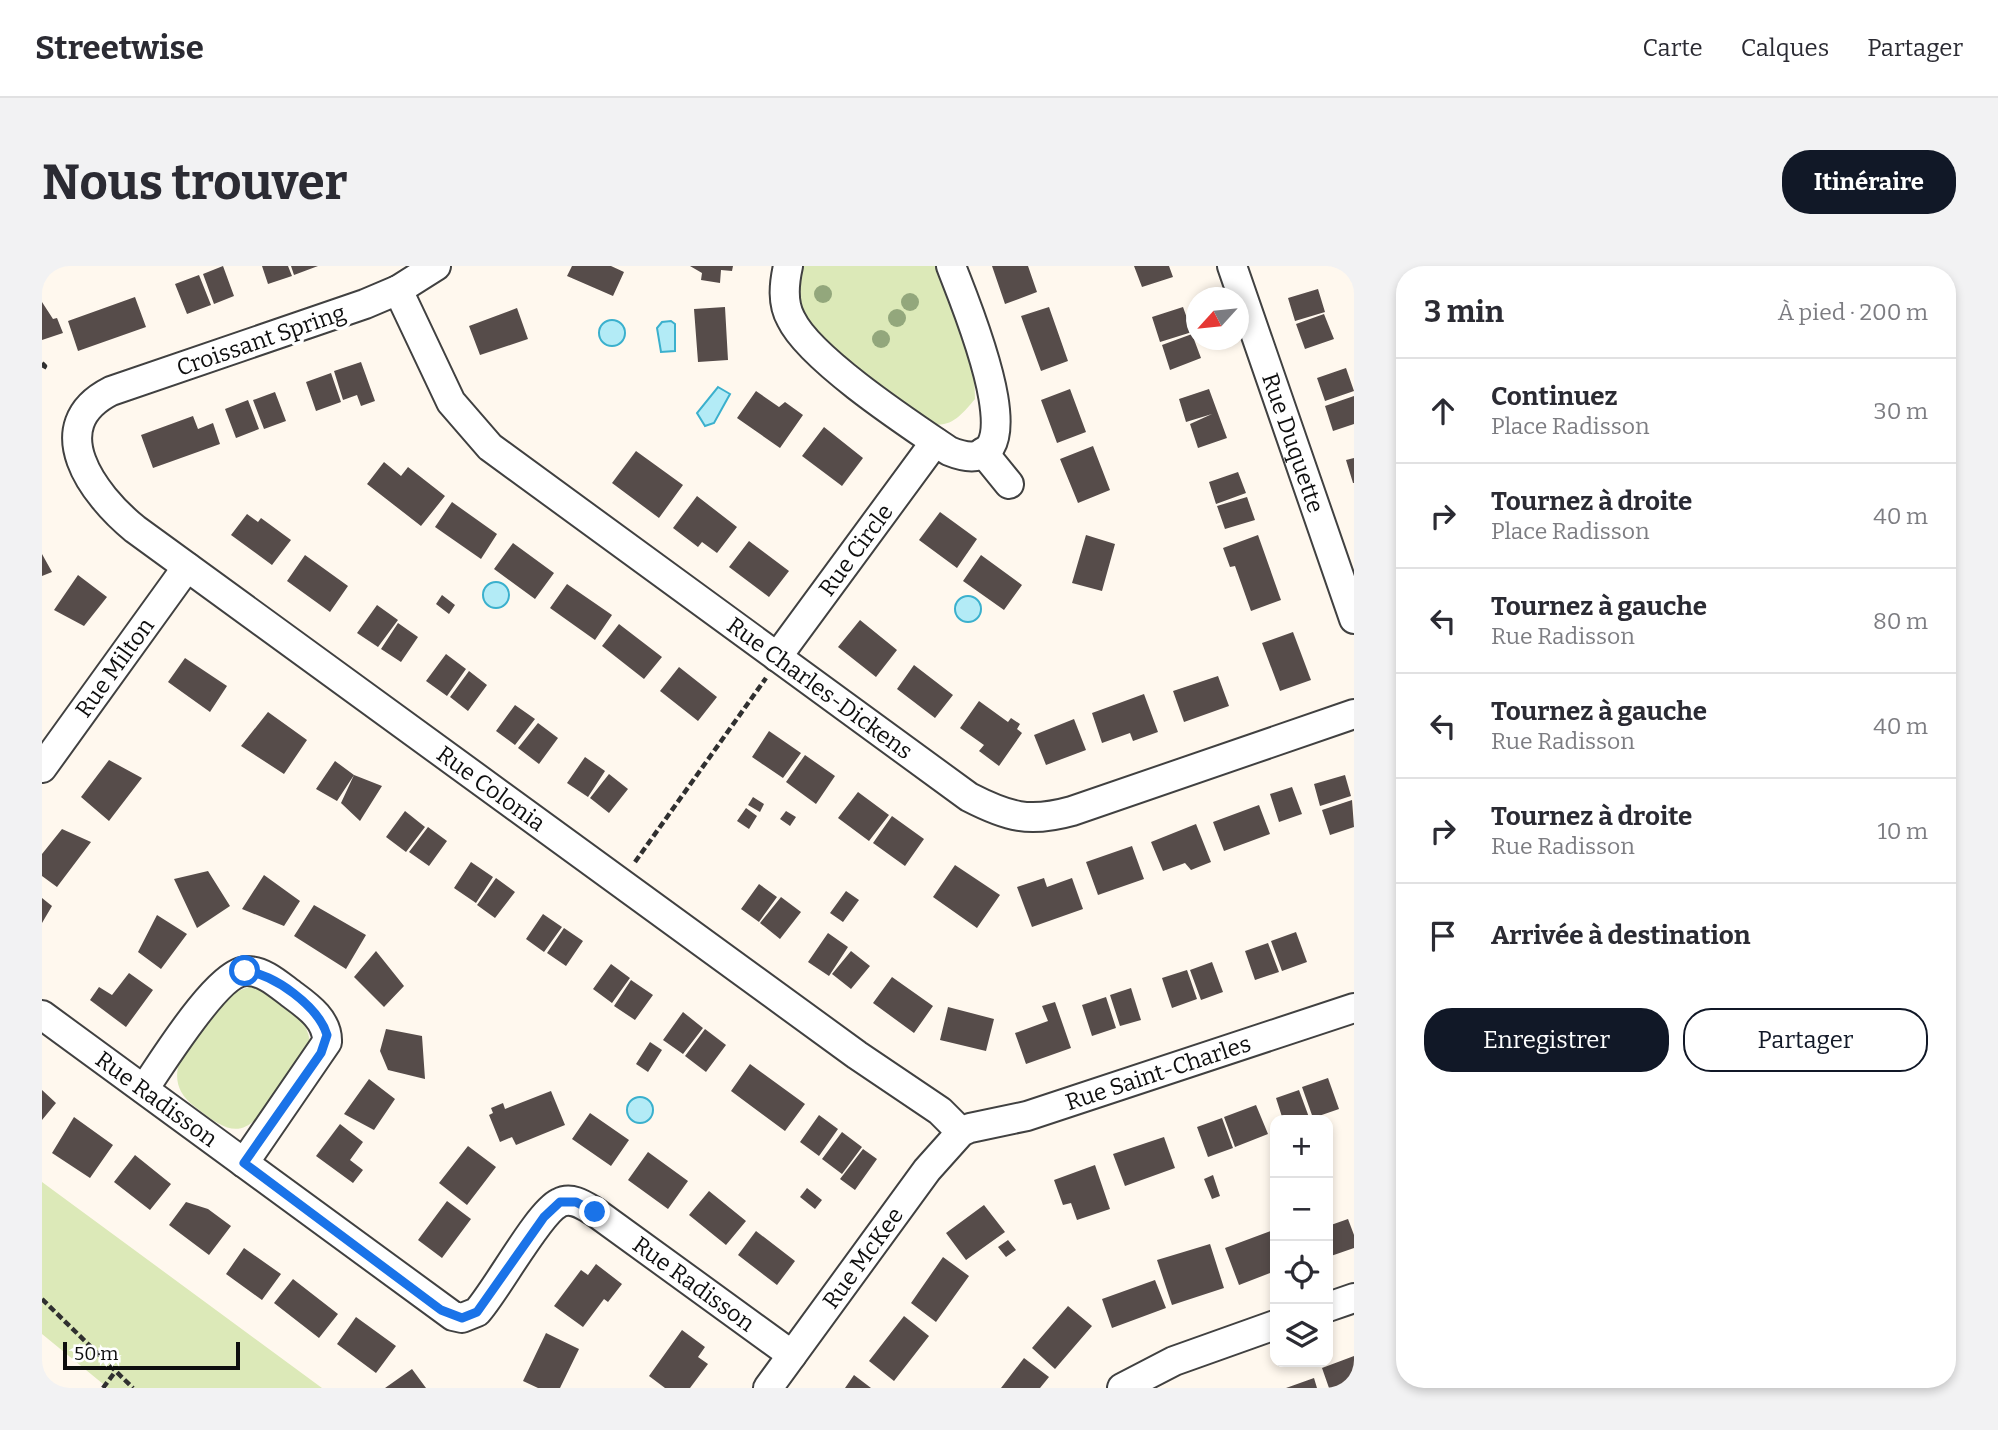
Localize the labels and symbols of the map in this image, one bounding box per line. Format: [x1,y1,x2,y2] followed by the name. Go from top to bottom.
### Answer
[1186,287,1249,350] north arrow
[173,298,349,382] street label: Croissant Spring
[1256,369,1330,516] street label: Rue Duquette
[813,498,899,601] street label: Rue Circle
[722,611,918,765] street label: Rue Charles-Dickens
[69,612,160,723] street label: Rue Milton
[431,740,551,837] street label: Rue Colonia
[229,955,260,986] route start
[1062,1029,1254,1116] street label: Rue Saint-Charles
[90,1045,223,1153] street label: Rue Radisson
[579,1196,610,1227] route end
[817,1202,909,1314] street label: Rue McKee
[627,1230,761,1338] street label: Rue Radisson
[63,1339,240,1371] scale bar

